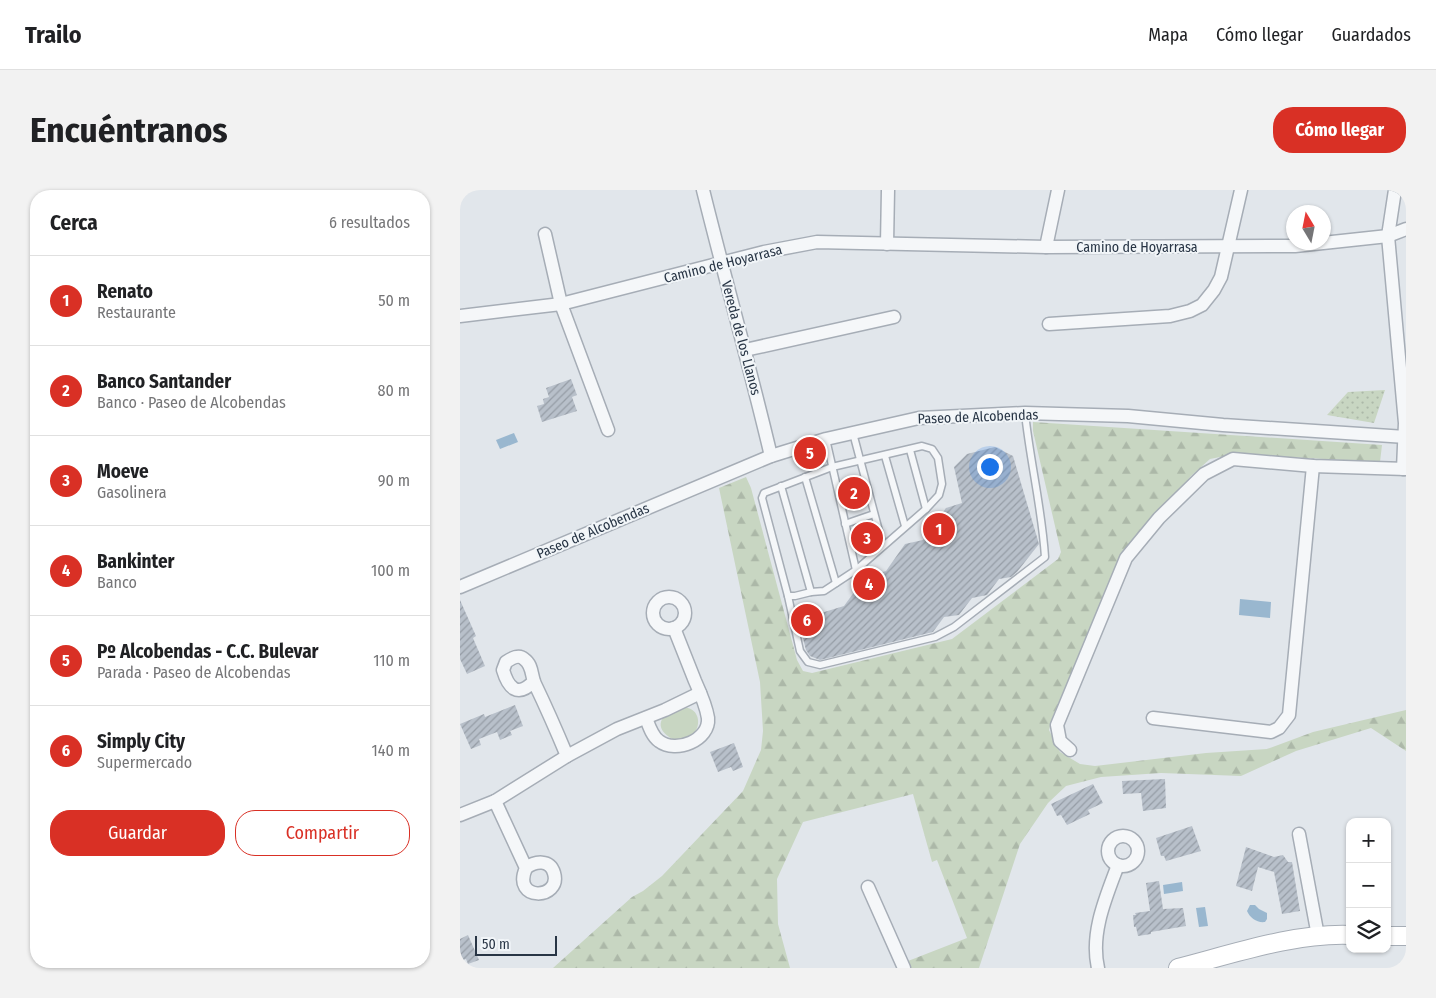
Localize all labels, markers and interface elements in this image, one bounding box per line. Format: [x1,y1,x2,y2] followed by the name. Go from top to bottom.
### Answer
[25,21,82,49] text: Trailo
[1148,24,1188,46] text: Mapa
[1216,24,1303,46] text: Cómo llegar
[1331,24,1411,46] text: Guardados
[1273,107,1406,153] button: Cómo llegar
[30,109,228,151] text: Encuéntranos
[1286,205,1331,250] north arrow
[50,210,98,236] text: Cerca
[329,213,410,232] text: 6 resultados
[1076,239,1198,256] street label: Camino de Hoyarrasa
[662,241,784,287] street label: Camino de Hoyarrasa
[718,279,764,397] street label: Vereda de los Llanos
[97,280,153,303] text: Renato
[63,291,69,310] text: 1
[378,291,410,310] text: 50 m
[97,303,176,322] text: Restaurante
[97,370,231,393] text: Banco Santander
[62,381,70,400] text: 2
[378,381,410,400] text: 80 m
[97,393,286,412] text: Banco · Paseo de Alcobendas
[917,406,1039,428] street label: Paseo de Alcobendas
[794,434,826,472] pin: 5
[977,454,1003,480] your location
[97,460,149,483] text: Moeve
[62,471,70,490] text: 3
[378,471,410,490] text: 90 m
[838,474,870,512] pin: 2
[97,483,167,502] text: Gasolinera
[534,500,652,562] street label: Paseo de Alcobendas
[923,510,955,548] pin: 1
[851,519,883,557] pin: 3
[97,550,175,573] text: Bankinter
[62,561,70,580] text: 4
[371,561,410,580] text: 100 m
[853,565,885,603] pin: 4
[97,573,137,592] text: Banco
[791,601,823,639] pin: 6
[97,640,319,663] text: Pº Alcobendas - C.C. Bulevar
[62,651,70,670] text: 5
[373,651,410,670] text: 110 m
[97,663,291,682] text: Parada · Paseo de Alcobendas
[97,730,185,753] text: Simply City
[62,741,70,760] text: 6
[372,741,410,760] text: 140 m
[97,753,192,772] text: Supermercado
[50,810,225,856] button: Guardar
[235,810,410,856] button: Compartir
[1346,818,1391,953] map controls
[1346,818,1391,863] button: +
[1346,863,1391,908] button: −
[1346,908,1391,953] button: layers
[475,933,558,956] scale bar
[482,936,510,953] text: 50 m

